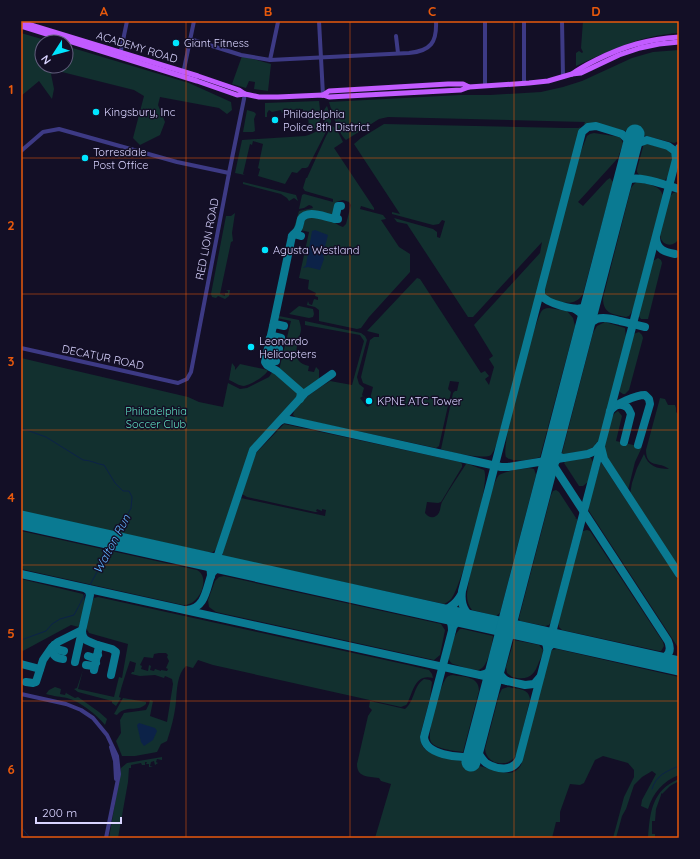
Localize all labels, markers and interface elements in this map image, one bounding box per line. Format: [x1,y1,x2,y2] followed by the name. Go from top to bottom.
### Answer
[100,3,109,19] text: A
[264,3,272,19] text: B
[428,3,436,19] text: C
[591,3,601,19] text: D
[95,28,179,66] street label: ACADEMY ROAD
[34,34,74,74] north arrow
[184,36,249,50] place label: Giant Fitness
[171,38,181,48] marker: Giant Fitness
[38,52,54,67] text: N
[8,81,14,97] text: 1
[104,105,176,119] place label: Kingsbury, Inc
[91,107,101,117] marker: Kingsbury, Inc
[283,107,370,134] place label: Philadelphia Police 8th District
[270,115,280,125] marker: Philadelphia Police 8th District
[93,145,149,172] place label: Torresdale Post Office
[80,153,90,163] marker: Torresdale Post Office
[192,197,222,281] street label: RED LION ROAD
[7,217,15,233] text: 2
[273,243,360,257] place label: Agusta Westland
[260,245,270,255] marker: Agusta Westland
[259,334,316,361] place label: Leonardo Helicopters
[61,341,145,373] street label: DECATUR ROAD
[246,342,256,352] marker: Leonardo Helicopters
[8,353,15,369] text: 3
[377,394,463,408] place label: KPNE ATC Tower
[364,396,374,406] marker: KPNE ATC Tower
[125,404,187,431] park label: Philadelphia Soccer Club
[7,489,15,505] text: 4
[90,511,134,576] water label: Walton Run
[7,625,15,641] text: 5
[7,761,15,777] text: 6
[36,799,121,825] scale bar
[42,805,77,820] text: 200 m

